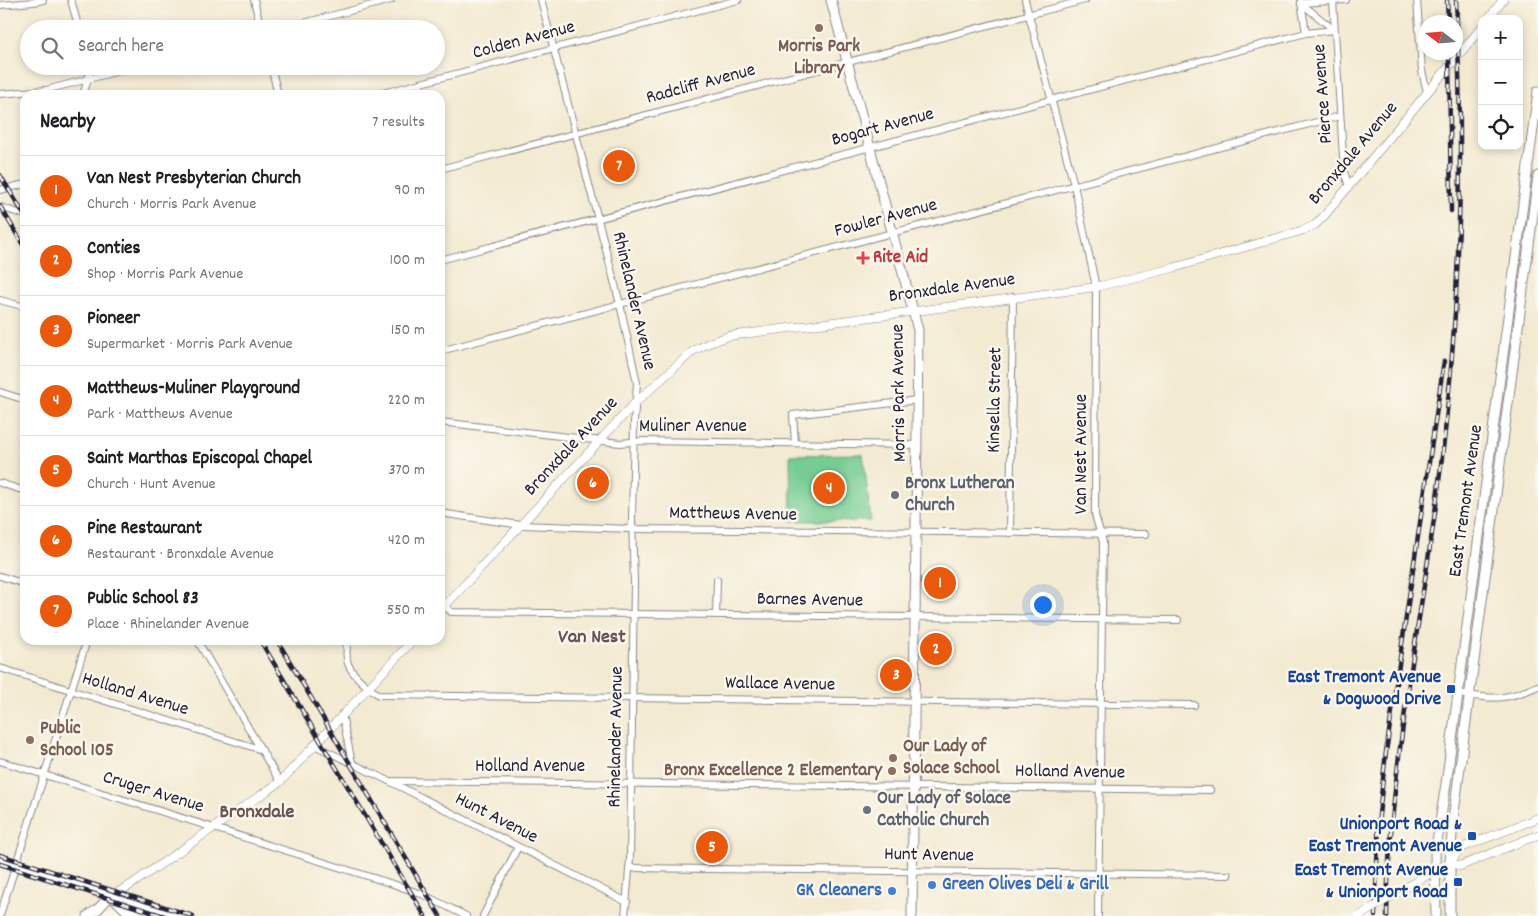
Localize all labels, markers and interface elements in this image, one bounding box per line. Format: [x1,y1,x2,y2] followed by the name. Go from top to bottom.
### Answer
[470,14,578,68] street label: Colden Avenue
[1418,15,1463,60] north arrow
[1478,15,1523,150] map controls
[1478,15,1523,60] button: +
[20,20,445,75] search box
[813,22,825,34] marker: Morris Park Library
[38,34,66,62] icon: search
[78,34,164,61] text: Search here
[778,34,860,83] place label: Morris Park Library
[1307,43,1341,145] street label: Pierce Avenue
[643,57,759,113] street label: Radcliff Avenue
[1478,60,1523,105] button: −
[1303,97,1405,211] street label: Bronxdale Avenue
[829,101,937,155] street label: Bogart Avenue
[1478,105,1523,150] button: locate
[40,108,95,138] text: Nearby
[372,111,425,134] text: 7 results
[603,147,635,185] pin: 7
[87,166,301,193] text: Van Nest Presbyterian Church
[54,179,58,202] text: 1
[394,179,425,202] text: 90 m
[832,192,940,246] street label: Fowler Avenue
[87,193,256,216] text: Church · Morris Park Avenue
[604,229,662,373] street label: Rhinelander Avenue
[87,236,140,263] text: Conties
[873,245,928,272] place label: Rite Aid
[53,249,60,272] text: 2
[389,249,425,272] text: 100 m
[857,252,869,264] marker: Rite Aid
[87,263,243,286] text: Shop · Morris Park Avenue
[887,267,1017,311] street label: Bronxdale Avenue
[87,306,140,333] text: Pioneer
[52,319,60,342] text: 3
[391,319,425,342] text: 150 m
[885,324,915,462] street label: Morris Park Avenue
[87,333,293,356] text: Supermarket · Morris Park Avenue
[982,347,1010,453] street label: Kinsella Street
[87,376,300,403] text: Matthews-Muliner Playground
[53,389,59,412] text: 4
[388,389,425,412] text: 220 m
[519,391,625,503] street label: Bronxdale Avenue
[1069,394,1096,514] street label: Van Nest Avenue
[87,403,233,426] text: Park · Matthews Avenue
[639,414,747,441] street label: Muliner Avenue
[1443,423,1491,579] street label: East Tremont Avenue
[87,446,312,473] text: Saint Marthas Episcopal Chapel
[52,459,60,482] text: 5
[388,459,425,482] text: 370 m
[577,464,609,502] pin: 6
[813,469,845,507] pin: 4
[905,471,1015,520] place label: Bronx Lutheran Church
[87,473,216,496] text: Church · Hunt Avenue
[889,489,901,501] marker: Bronx Lutheran Church
[669,500,797,530] street label: Matthews Avenue
[87,516,202,543] text: Pine Restaurant
[52,529,60,552] text: 6
[388,529,425,552] text: 420 m
[87,543,274,566] text: Restaurant · Bronxdale Avenue
[924,564,956,602] pin: 1
[87,586,199,613] text: Public School 83
[757,587,863,615] street label: Barnes Avenue
[1030,592,1056,618] your location
[53,599,59,622] text: 7
[387,599,425,622] text: 550 m
[87,613,249,636] text: Place · Rhinelander Avenue
[558,624,626,652] district label: Van Nest
[920,630,952,668] pin: 2
[880,656,912,694] pin: 3
[1287,665,1441,714] place label: East Tremont Avenue & Dogwood Drive
[78,666,192,724] street label: Holland Avenue
[602,666,632,808] street label: Rhinelander Avenue
[725,671,835,699] street label: Wallace Avenue
[1445,683,1457,695] marker: East Tremont Avenue & Dogwood Drive
[40,716,114,765] place label: Public School 105
[24,734,36,746] marker: Public School 105
[903,734,1000,783] place label: Our Lady of Solace School
[887,752,899,764] marker: Our Lady of Solace School
[475,754,585,781] street label: Holland Avenue
[664,758,883,785] place label: Bronx Excellence 2 Elementary
[1015,759,1125,787] street label: Holland Avenue
[99,765,207,821] street label: Cruger Avenue
[886,765,898,777] marker: Bronx Excellence 2 Elementary
[877,786,1011,835] place label: Our Lady of Solace Catholic Church
[450,787,542,851] street label: Hunt Avenue
[220,799,295,827] district label: Bronxdale
[861,804,873,816] marker: Our Lady of Solace Catholic Church
[1308,812,1462,861] place label: Unionport Road & East Tremont Avenue
[696,828,728,866] pin: 5
[1466,830,1478,842] marker: Unionport Road & East Tremont Avenue
[884,842,974,870] street label: Hunt Avenue
[1294,858,1448,907] place label: East Tremont Avenue & Unionport Road
[942,872,1109,899] place label: Green Olives Deli & Grill
[1452,876,1464,888] marker: East Tremont Avenue & Unionport Road
[796,878,882,905] place label: GK Cleaners
[926,879,938,891] marker: Green Olives Deli & Grill
[886,885,898,897] marker: GK Cleaners

